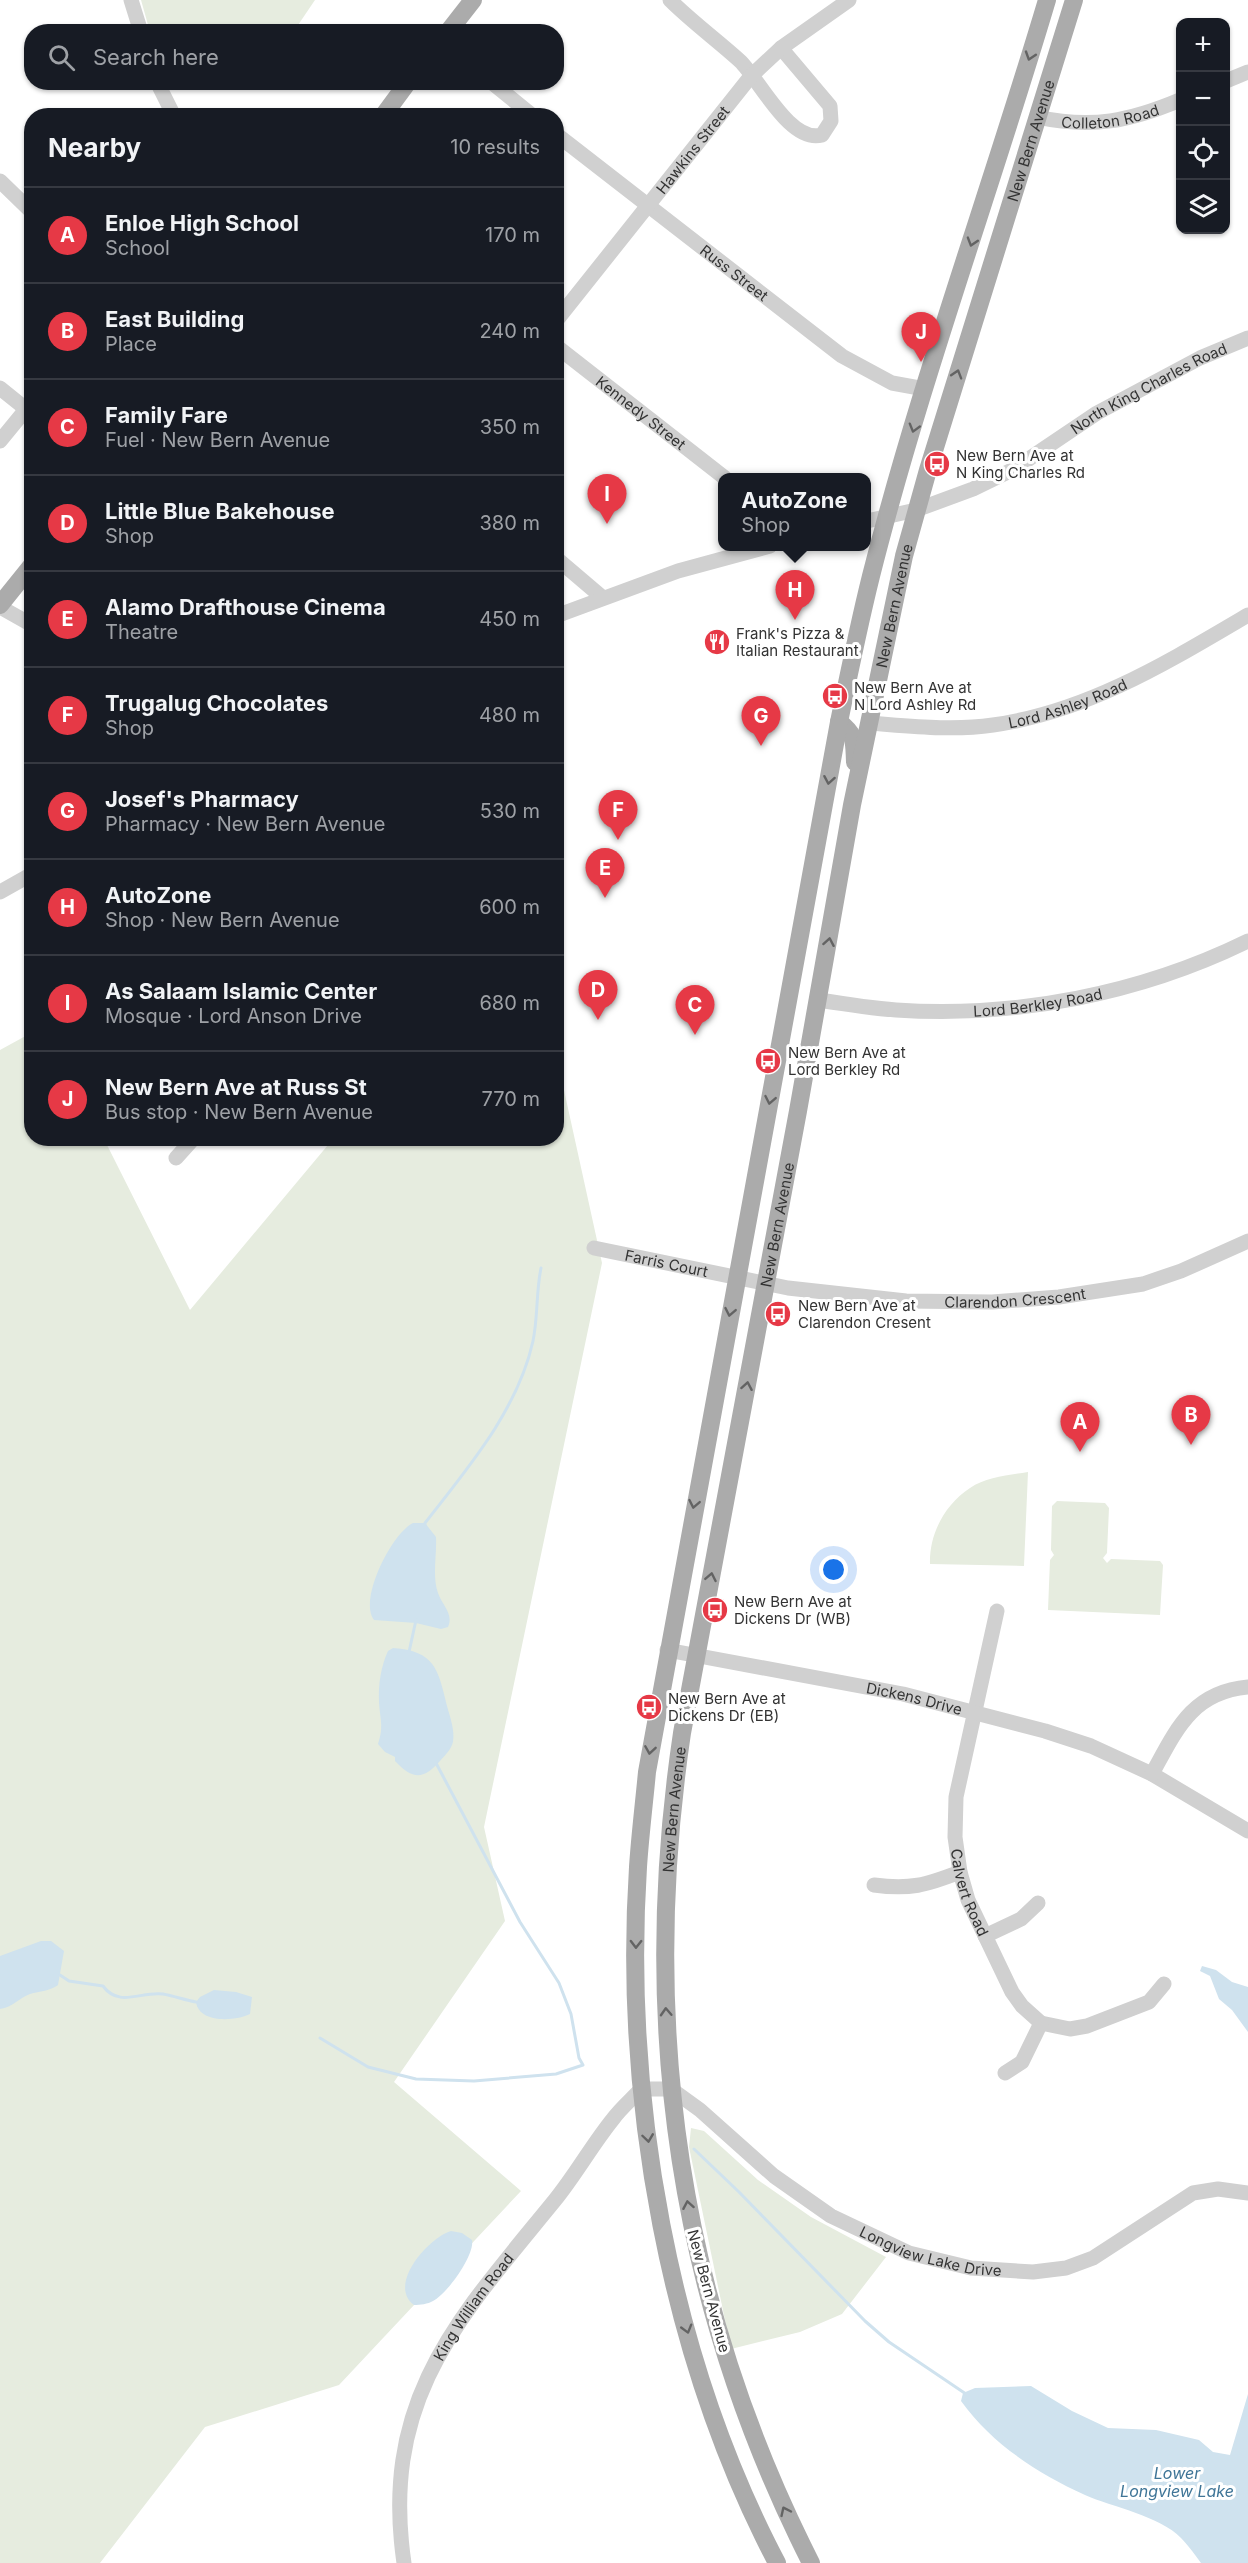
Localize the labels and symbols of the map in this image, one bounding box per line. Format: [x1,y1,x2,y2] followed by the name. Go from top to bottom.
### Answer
[1025,50,1037,61] one-way arrow
[1002,77,1058,204] street label: New Bern Avenue
[1060,100,1161,132] street label: Colleton Road
[652,102,733,197] street label: Hawkins Street
[966,236,979,247] one-way arrow
[697,240,772,305] street label: Russ Street
[902,312,940,362] pin: J
[1066,338,1230,438] street label: North King Charles Road
[950,369,963,380] one-way arrow
[592,371,690,454] street label: Kennedy Street
[909,422,921,433] one-way arrow
[956,446,1085,482] place label: New Bern Ave at N King Charles Rd
[922,449,952,479] bus stop icon: New Bern Ave at N King Charles Rd
[588,474,626,524] pin: I
[871,541,917,670] street label: New Bern Avenue
[776,570,814,620] pin: H
[736,624,859,660] place label: Frank's Pizza & Italian Restaurant
[702,627,732,657] restaurant icon: Frank's Pizza & Italian Restaurant
[1007,674,1130,732] street label: Lord Ashley Road
[854,678,976,714] place label: New Bern Ave at N Lord Ashley Rd
[820,681,850,711] bus stop icon: New Bern Ave at N Lord Ashley Rd
[742,696,780,746] pin: G
[823,775,835,784] one-way arrow
[598,790,638,840] pin: F
[586,848,624,898] pin: E
[822,937,835,947] one-way arrow
[578,970,618,1020] pin: D
[973,984,1104,1020] street label: Lord Berkley Road
[676,986,714,1035] pin: C
[788,1043,906,1079] place label: New Bern Ave at Lord Berkley Rd
[753,1046,783,1076] bus stop icon: New Bern Ave at Lord Berkley Rd
[764,1095,777,1105] one-way arrow
[756,1161,798,1289] street label: New Bern Avenue
[623,1245,710,1281] street label: Farris Court
[944,1284,1087,1312] street label: Clarendon Crescent
[798,1296,931,1332] place label: New Bern Ave at Clarendon Cresent
[763,1299,793,1329] bus stop icon: New Bern Ave at Clarendon Cresent
[724,1307,737,1317] one-way arrow
[741,1381,753,1390] one-way arrow
[1172,1396,1210,1445] pin: B
[1060,1402,1100,1452] pin: A
[689,1499,701,1509] one-way arrow
[819,1555,848,1584] your location
[704,1572,717,1582] one-way arrow
[734,1592,852,1628] place label: New Bern Ave at Dickens Dr (WB)
[700,1595,730,1625] bus stop icon: New Bern Ave at Dickens Dr (WB)
[865,1678,964,1719] street label: Dickens Drive
[668,1689,786,1725] place label: New Bern Ave at Dickens Dr (EB)
[634,1692,664,1722] bus stop icon: New Bern Ave at Dickens Dr (EB)
[645,1745,657,1754] one-way arrow
[658,1745,689,1873] street label: New Bern Avenue
[947,1847,993,1939] street label: Calvert Road
[630,1939,643,1948] one-way arrow
[660,2007,673,2016] one-way arrow
[642,2134,654,2143] one-way arrow
[682,2201,695,2211] one-way arrow
[857,2222,1002,2279] street label: Longview Lake Drive
[683,2227,735,2355] street label: New Bern Avenue
[429,2249,517,2364] street label: King William Road
[680,2323,692,2334] one-way arrow
[1120,2463,1234,2501] water label: Lower Longview Lake
[780,2506,792,2517] one-way arrow

